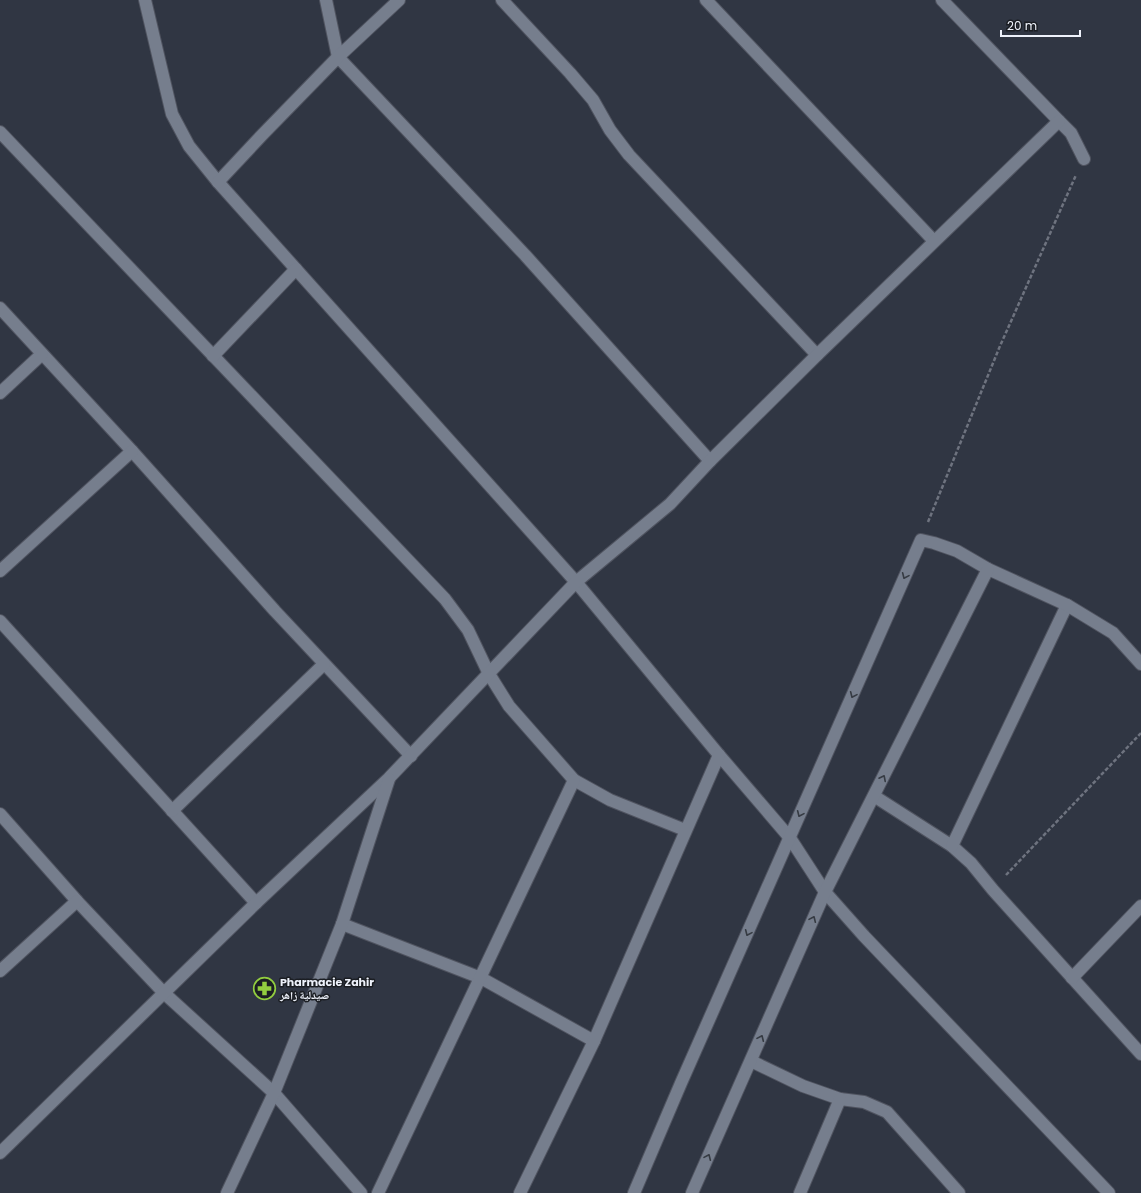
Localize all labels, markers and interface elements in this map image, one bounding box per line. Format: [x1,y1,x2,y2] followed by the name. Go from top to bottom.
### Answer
[1001,12,1080,38] scale bar
[1007,17,1037,34] text: 20 m
[902,572,910,579] one-way arrow
[850,690,858,698] one-way arrow
[878,774,886,782] one-way arrow
[797,809,805,817] one-way arrow
[808,916,816,924] one-way arrow
[744,929,752,936] one-way arrow
[279,974,374,1003] place label: Pharmacie Zahir صيدلية زاهر
[251,975,277,1001] pharmacy icon: Pharmacie Zahir صيدلية زاهر
[756,1035,764,1043] one-way arrow
[703,1154,711,1162] one-way arrow

